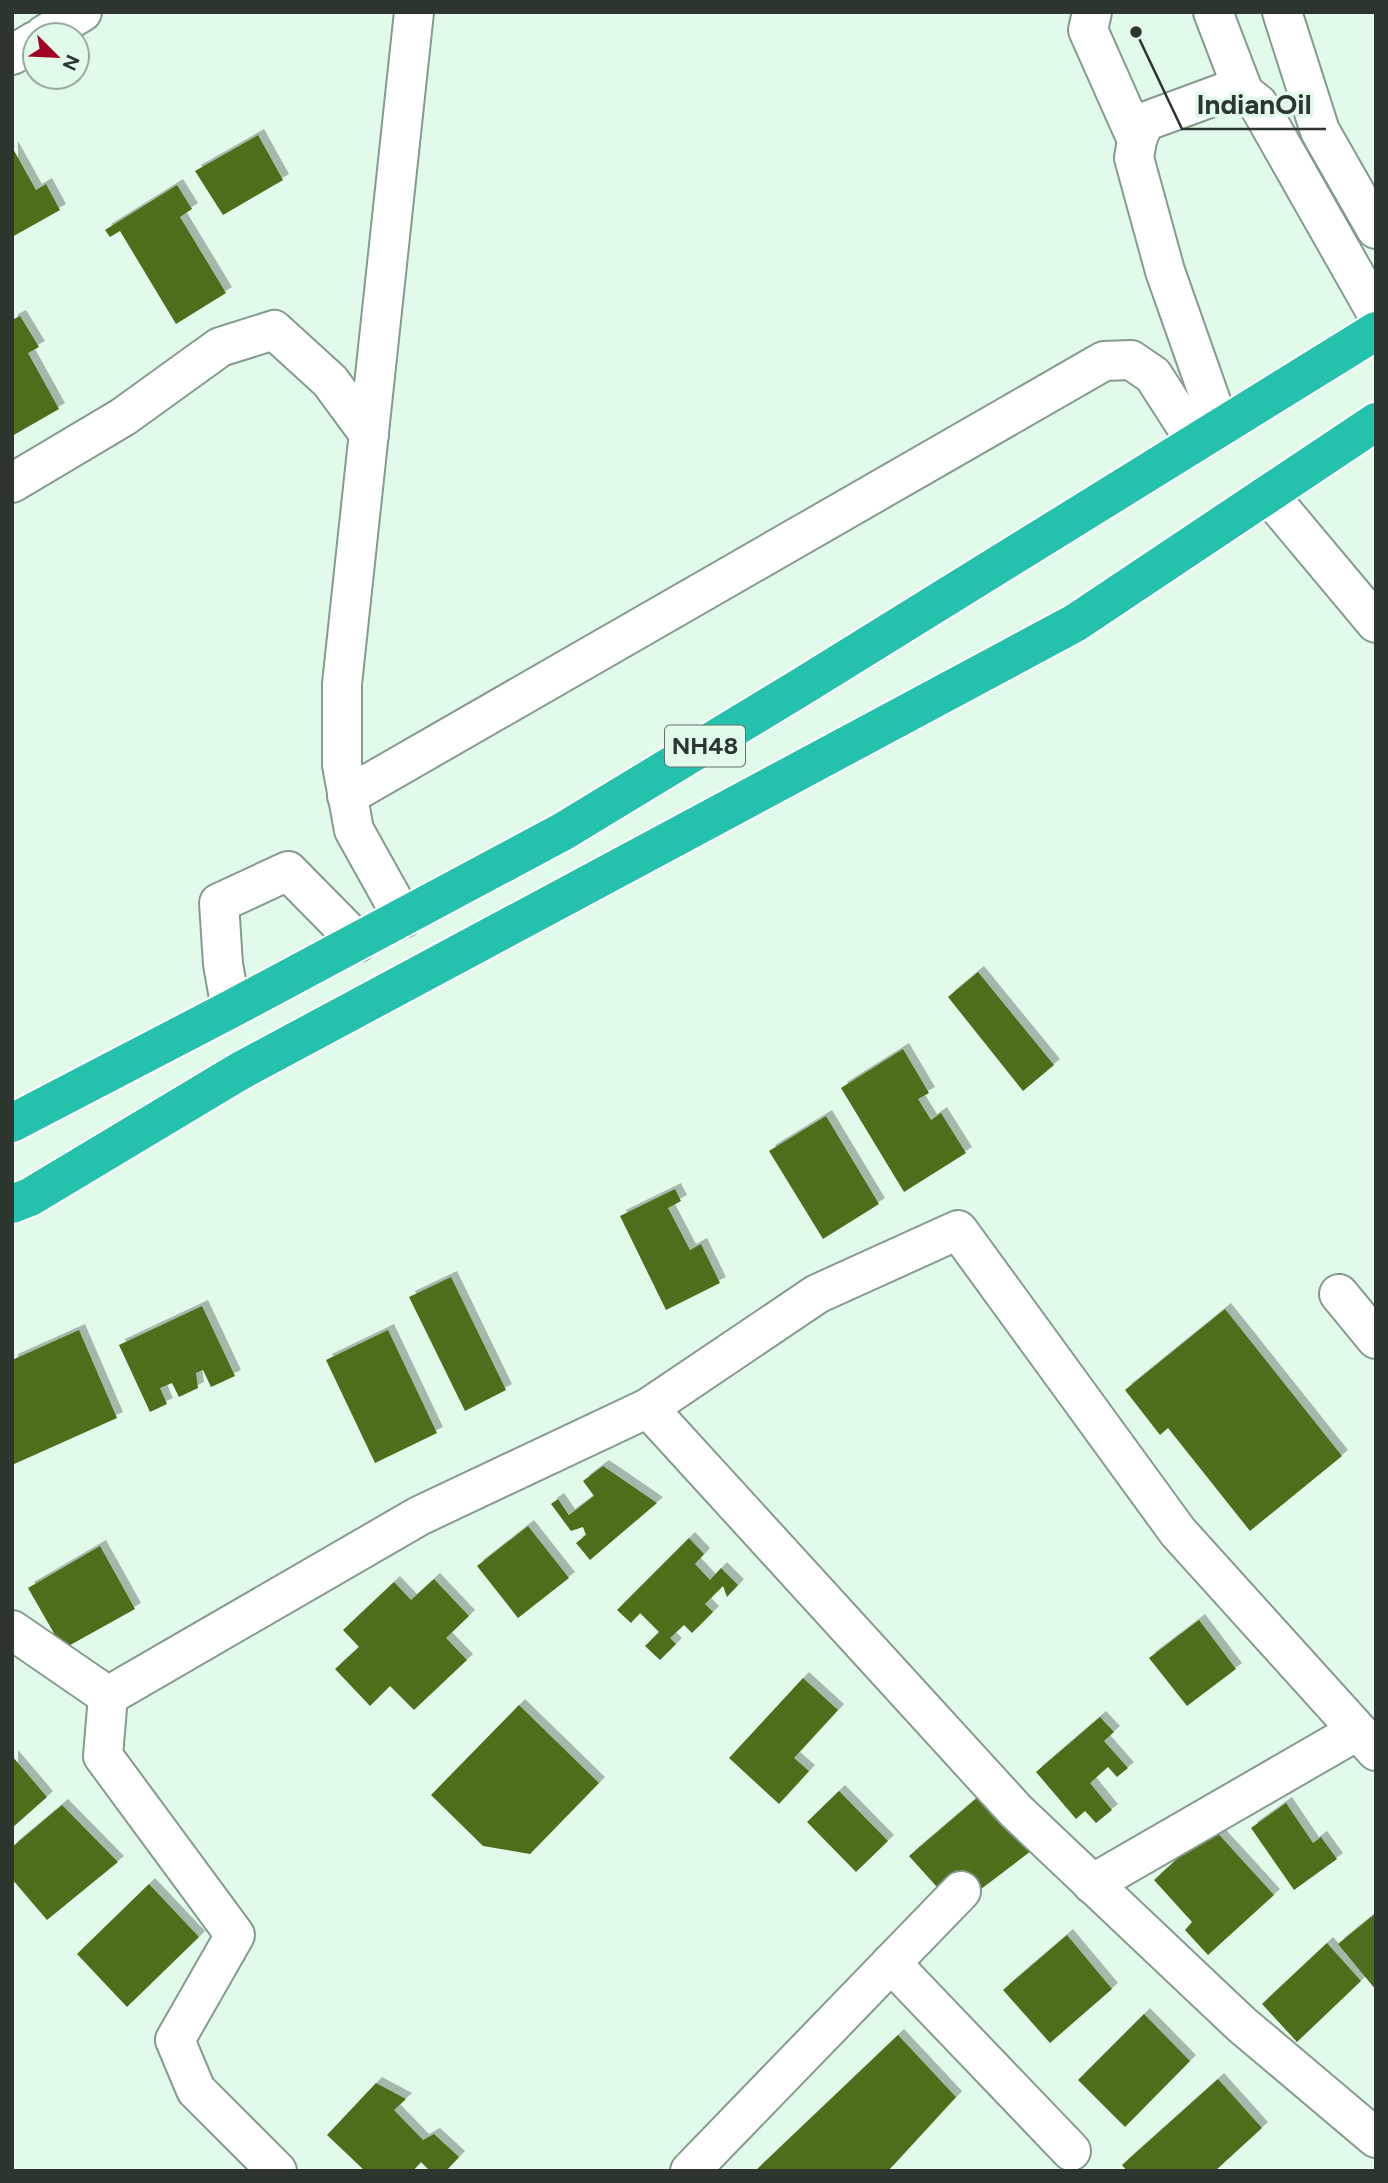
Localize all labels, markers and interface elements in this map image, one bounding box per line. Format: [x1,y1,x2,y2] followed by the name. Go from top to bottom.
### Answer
[21,21,91,91] north arrow
[58,51,85,74] text: N
[1182,80,1326,129] callout: IndianOil
[1196,87,1312,121] text: IndianOil
[665,726,745,766] road number: NH48

